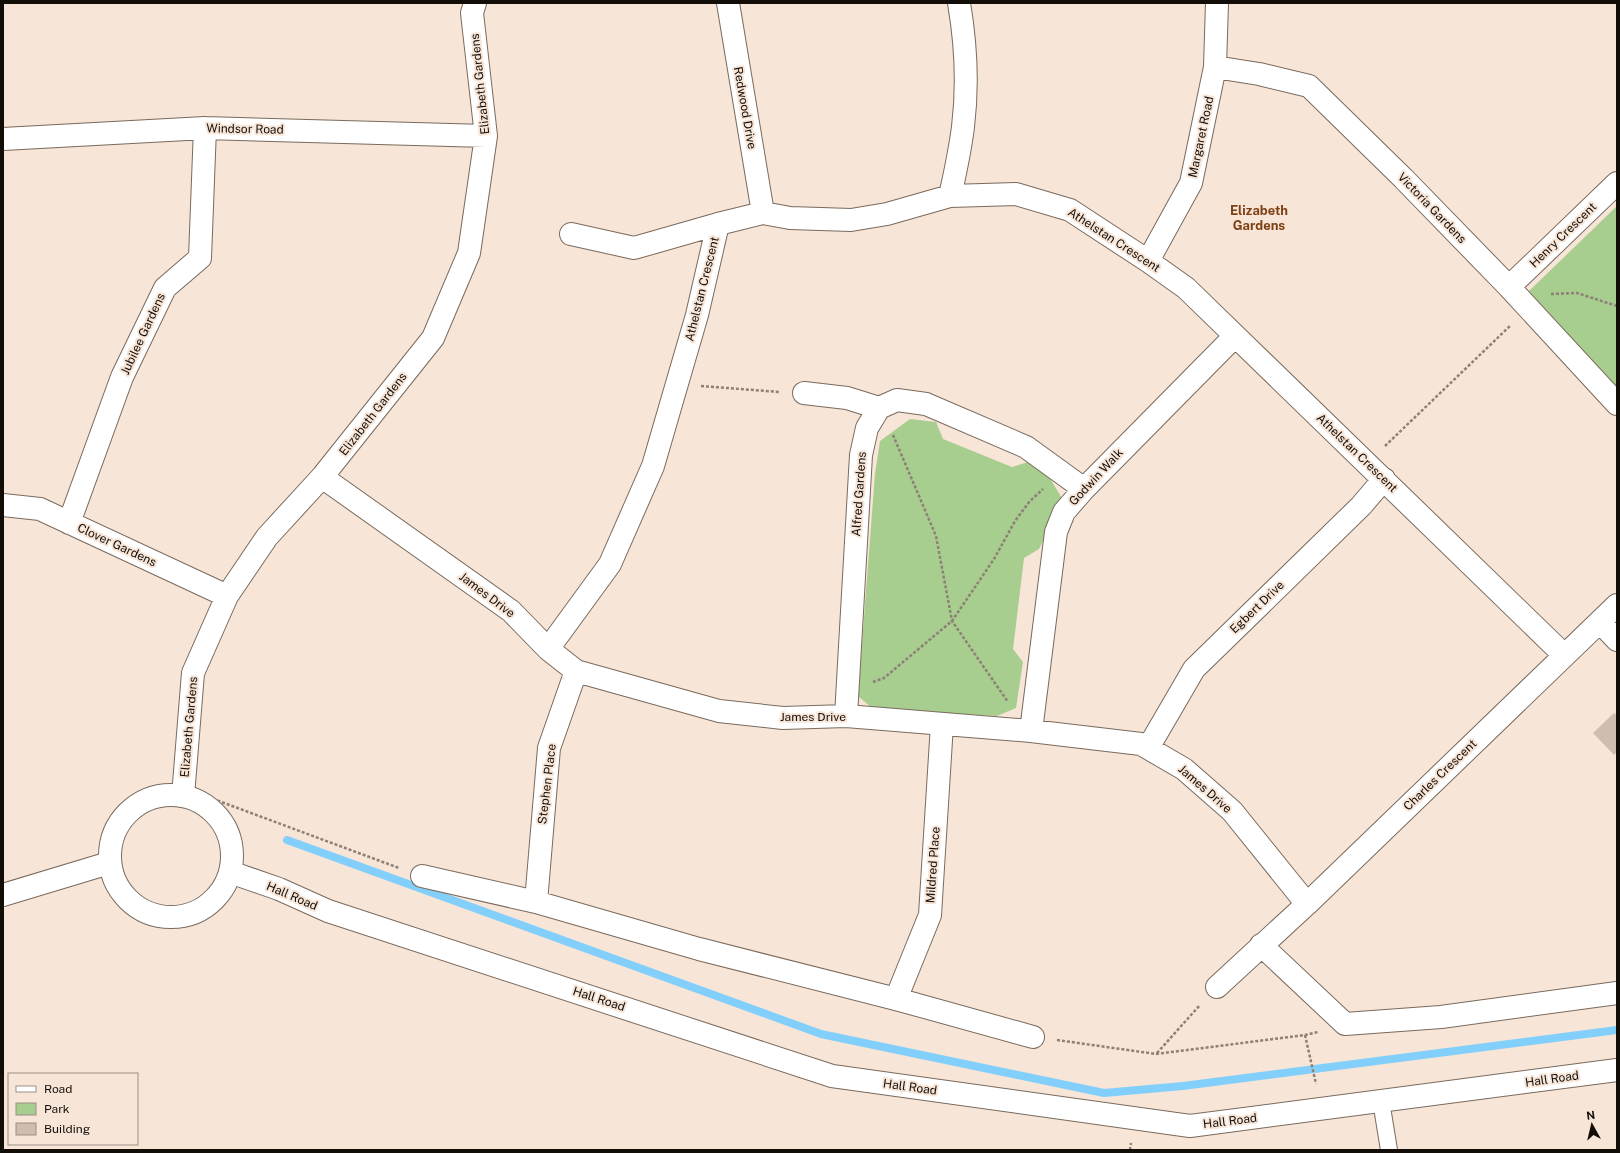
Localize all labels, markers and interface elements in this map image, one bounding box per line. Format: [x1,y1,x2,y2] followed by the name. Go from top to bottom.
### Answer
[468,33,492,135] street label: Elizabeth Gardens
[731,66,759,151] street label: Redwood Drive
[1186,95,1216,179] street label: Margaret Road
[206,121,284,137] street label: Windsor Road
[1395,170,1469,246] street label: Victoria Gardens
[1527,199,1599,270] street label: Henry Crescent
[1230,203,1288,233] district label: Elizabeth Gardens
[1065,205,1163,275] street label: Athelstan Crescent
[682,235,722,343] street label: Athelstan Crescent
[118,291,168,377] street label: Jubilee Gardens
[336,370,410,458] street label: Elizabeth Gardens
[1314,411,1401,495] street label: Athelstan Crescent
[1066,445,1126,508] street label: Godwin Walk
[849,451,869,537] street label: Alfred Gardens
[75,521,159,569] street label: Clover Gardens
[456,570,518,621] street label: James Drive
[1227,578,1287,636] street label: Egbert Drive
[178,676,200,778] street label: Elizabeth Gardens
[780,710,846,724] street label: James Drive
[1401,736,1480,813] street label: Charles Crescent
[535,743,559,825] street label: Stephen Place
[1175,762,1235,816] street label: James Drive
[923,826,943,904] street label: Mildred Place
[264,879,320,913] street label: Hall Road
[571,984,627,1014] street label: Hall Road
[1524,1068,1580,1090] street label: Hall Road
[8,1073,138,1145] legend
[882,1076,938,1098] street label: Hall Road
[44,1082,72,1096] text: Road
[44,1102,70,1116] text: Park
[1572,1105,1612,1145] north arrow
[1586,1109,1596,1122] text: N
[1202,1111,1258,1131] street label: Hall Road
[44,1122,90,1136] text: Building

